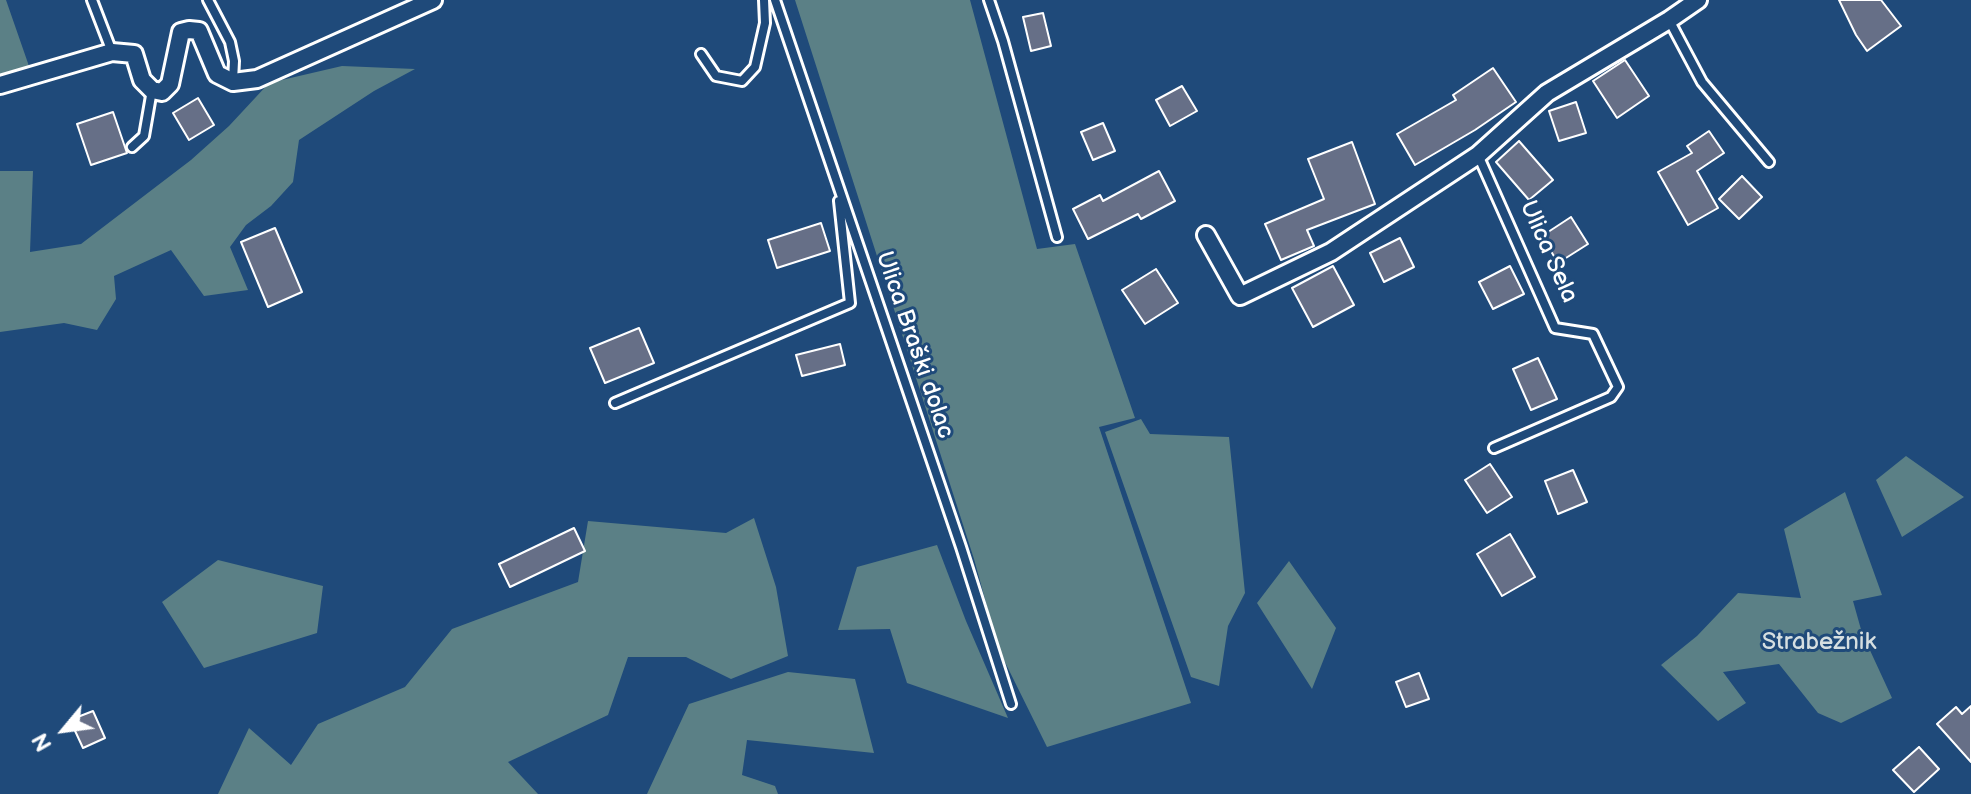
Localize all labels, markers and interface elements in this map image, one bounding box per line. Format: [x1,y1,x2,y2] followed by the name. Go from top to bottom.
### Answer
[1513,196,1583,308] street label: Ulica Sela
[869,248,959,442] street label: Ulica Braški dolac
[1762,629,1876,657] park label: Strabežnik
[24,690,104,770] north arrow
[27,728,58,756] text: N

